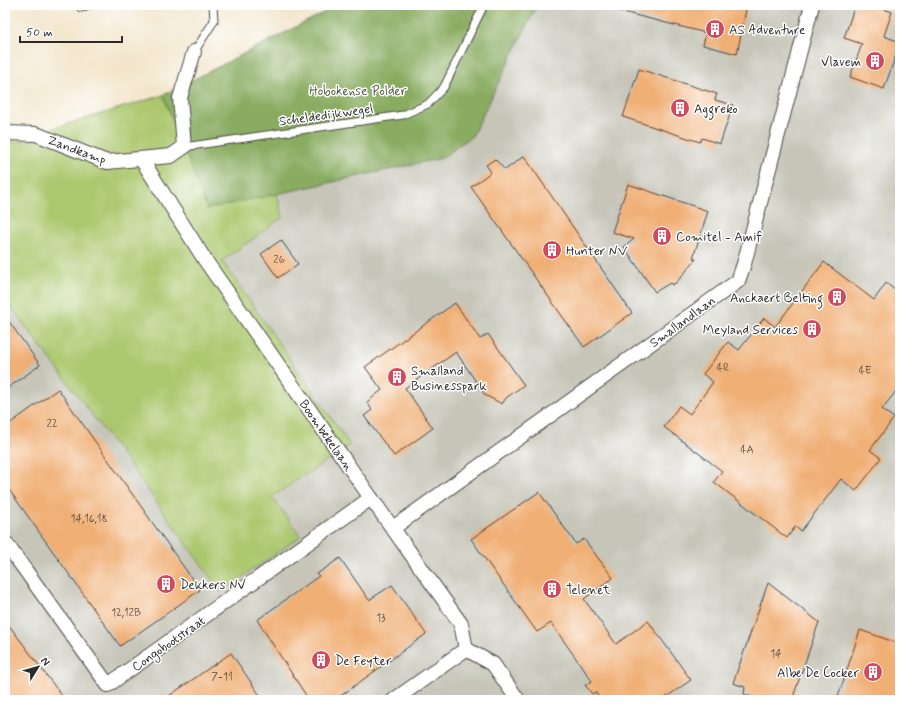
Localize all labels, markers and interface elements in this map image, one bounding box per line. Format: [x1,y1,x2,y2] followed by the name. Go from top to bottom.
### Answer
[20,18,122,44] scale bar
[704,18,726,40] building icon: AS Adventure
[729,22,806,39] place label: AS Adventure
[26,25,53,41] text: 50 m
[864,50,886,72] building icon: Vlavem
[821,54,861,71] place label: Vlavem
[309,83,408,100] park label: Hobokense Polder
[669,97,691,119] building icon: Aggreko
[278,100,374,131] street label: Scheldedijkwegel
[694,101,737,120] place label: Aggreko
[45,132,108,169] street label: Zandkamp
[651,225,673,247] building icon: Comitel - Amif
[676,229,762,246] place label: Comitel - Amif
[541,239,563,261] building icon: Hunter NV
[566,243,628,260] place label: Hunter NV
[273,253,285,267] house number: 26
[826,286,848,308] building icon: Anckaert Belting
[730,290,823,309] place label: Anckaert Belting
[647,293,719,352] street label: Smallandlaan
[801,318,823,340] building icon: Meyland Services
[703,322,798,339] place label: Meyland Services
[717,361,729,375] house number: 4R
[411,363,487,395] place label: Smalland Businesspark
[859,364,872,378] house number: 4E
[386,366,408,388] building icon: Smalland Businesspark
[295,397,357,475] street label: Boombekelaan
[46,417,58,431] house number: 22
[740,443,754,457] house number: 4A
[71,512,108,526] house number: 14,16,18
[155,573,177,595] building icon: Dekkers NV
[180,577,247,594] place label: Dekkers NV
[541,578,563,600] building icon: Telenet
[566,582,611,599] place label: Telenet
[111,606,141,620] house number: 12,12B
[376,611,386,625] house number: 13
[129,613,210,677] street label: Congobootstraat
[18,647,58,687] north arrow
[770,647,782,661] house number: 14
[310,649,332,671] building icon: De Feyter
[335,653,392,670] place label: De Feyter
[37,654,53,669] text: N
[862,661,884,683] building icon: Albe De Cocker
[777,665,860,682] place label: Albe De Cocker
[211,670,233,684] house number: 7-11

